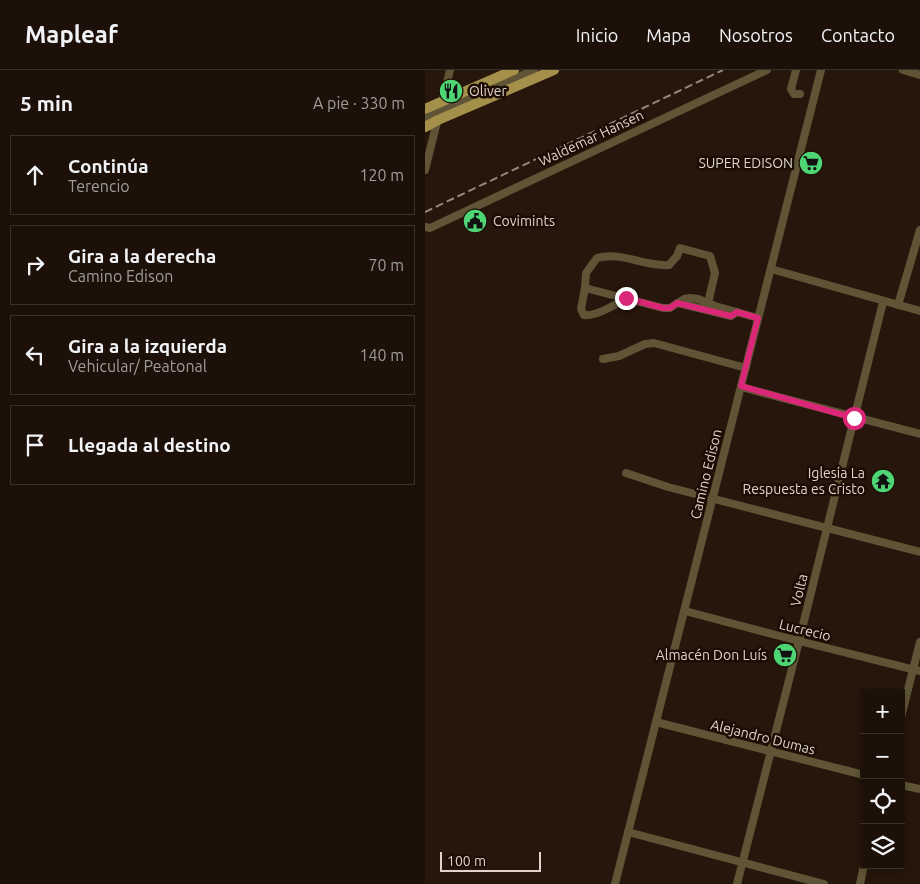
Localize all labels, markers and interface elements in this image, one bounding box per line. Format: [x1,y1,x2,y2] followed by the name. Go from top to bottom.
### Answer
[25,21,118,48] text: Mapleaf
[576,25,618,45] text: Inicio
[646,25,691,45] text: Mapa
[719,25,793,45] text: Nosotros
[821,25,895,45] text: Contacto
[438,78,464,104] restaurant icon: Oliver
[469,83,507,99] place label: Oliver
[20,91,73,115] text: 5 min
[313,94,405,112] text: A pie · 330 m
[536,107,646,169] street label: Waldemar Hansen
[798,150,824,176] supermarket icon: SUPER EDISON
[68,155,149,177] text: Continúa
[698,155,793,171] place label: SUPER EDISON
[21,161,49,189] icon: ahead
[359,166,404,184] text: 120 m
[68,177,130,195] text: Terencio
[462,208,488,234] public building icon: Covimints
[493,213,555,229] place label: Covimints
[68,245,216,267] text: Gira a la derecha
[21,251,49,279] icon: right
[368,256,404,274] text: 70 m
[68,267,173,285] text: Camino Edison
[615,287,638,310] route end
[68,335,227,357] text: Gira a la izquierda
[21,341,49,369] icon: left
[359,346,404,364] text: 140 m
[68,357,207,375] text: Vehicular/ Peatonal
[843,407,866,430] route start
[687,427,725,521] street label: Camino Edison
[21,431,49,459] icon: arrive
[68,434,231,456] text: Llegada al destino
[743,465,865,497] place label: Iglesia La Respuesta es Cristo
[870,468,896,494] temple icon: Iglesia La Respuesta es Cristo
[787,572,811,608] street label: Volta
[777,616,833,644] street label: Lucrecio
[772,642,798,668] supermarket icon: Almacén Don Luís
[656,647,767,663] place label: Almacén Don Luís
[860,689,905,869] map controls
[860,689,905,734] button: +
[709,716,817,758] street label: Alejandro Dumas
[860,734,905,779] button: −
[860,779,905,824] button: locate
[860,824,905,869] button: layers
[440,849,541,872] scale bar
[447,853,486,869] text: 100 m

